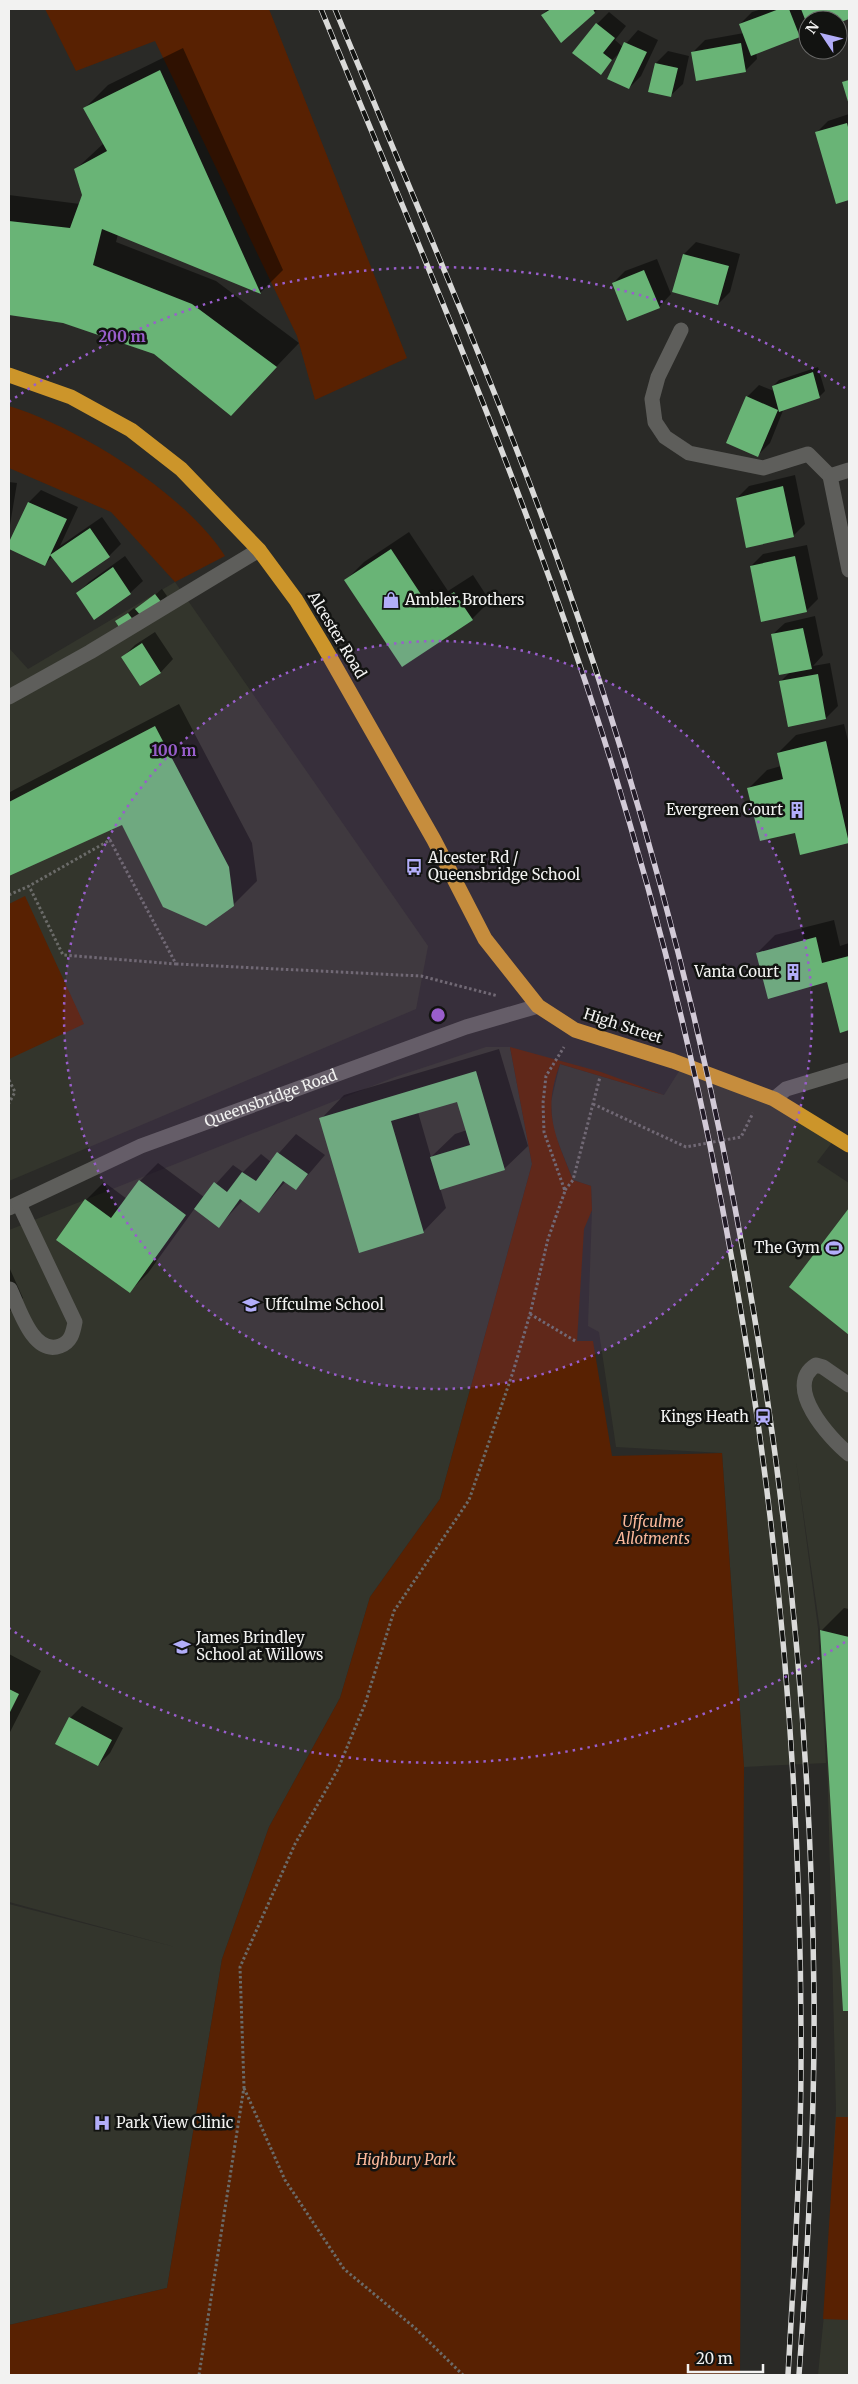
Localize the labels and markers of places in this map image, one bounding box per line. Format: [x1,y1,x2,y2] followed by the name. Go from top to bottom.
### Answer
[381,590,401,610] shop icon: Ambler Brothers
[404,590,524,609] place label: Ambler Brothers
[666,800,783,819] place label: Evergreen Court
[787,800,807,820] building icon: Evergreen Court
[427,848,581,884] place label: Alcester Rd / Queensbridge School
[404,857,424,877] bus stop icon: Alcester Rd / Queensbridge School
[693,962,779,981] place label: Vanta Court
[783,962,803,982] building icon: Vanta Court
[429,1006,447,1024] centre of rings
[754,1238,820,1257] place label: The Gym
[824,1238,844,1258] sports icon: The Gym
[241,1295,261,1315] school or university icon: Uffculme School
[265,1295,384,1314] place label: Uffculme School
[660,1407,749,1426] place label: Kings Heath
[753,1407,773,1427] station icon: Kings Heath
[195,1628,323,1664] place label: James Brindley School at Willows
[172,1637,192,1657] school or university icon: James Brindley School at Willows
[92,2113,112,2133] hospital icon: Park View Clinic
[116,2113,234,2132] place label: Park View Clinic

